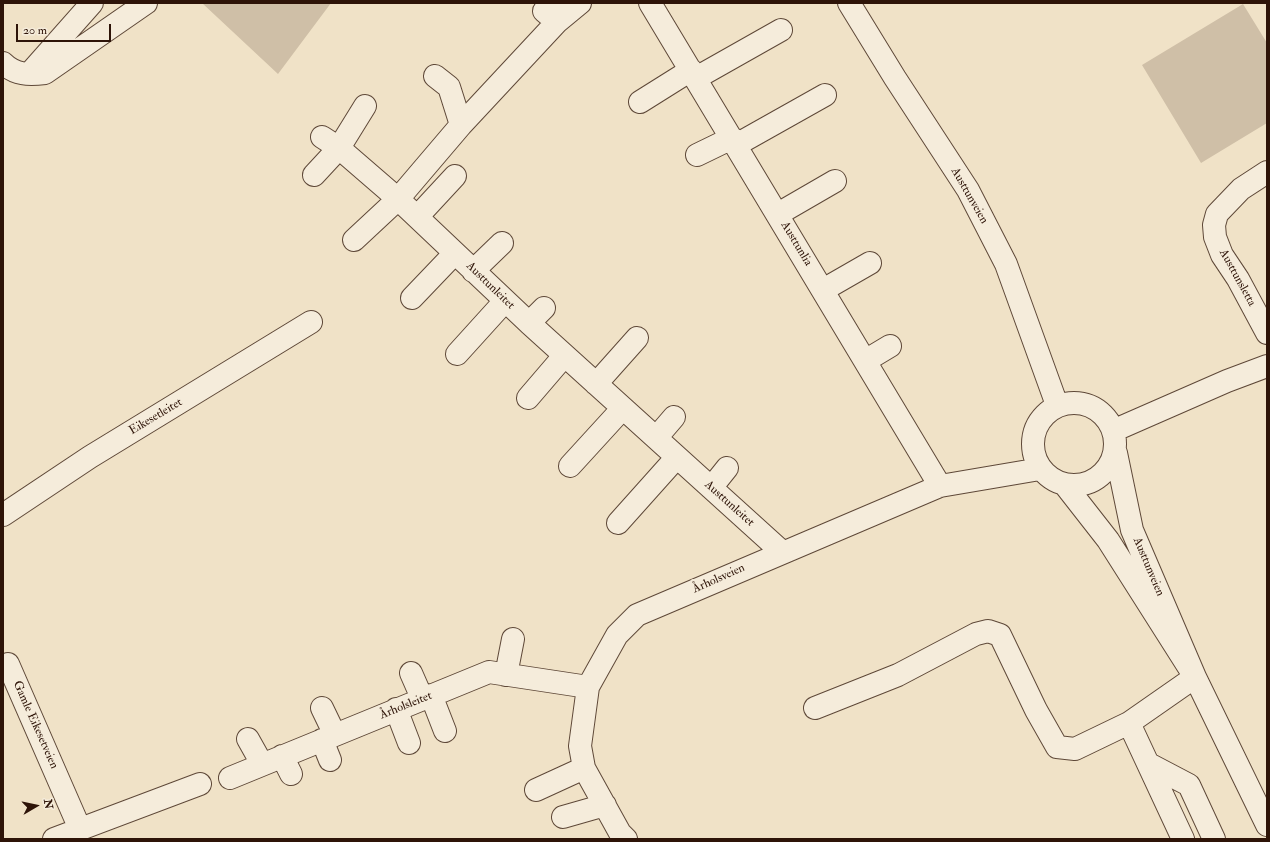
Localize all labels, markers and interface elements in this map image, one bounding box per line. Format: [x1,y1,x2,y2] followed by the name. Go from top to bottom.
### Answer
[18,16,113,42] scale bar
[23,23,47,38] text: 20 m
[947,165,991,227] street label: Austtunveien
[777,219,815,269] street label: Austtunlia
[1215,247,1259,309] street label: Austtunsletta
[463,259,517,313] street label: Austtunleitet
[127,396,185,438] street label: Eikesetleitet
[701,478,757,530] street label: Austtunleitet
[1129,535,1167,599] street label: Austtunveien
[691,561,747,597] street label: Årholsveien
[9,679,61,771] street label: Gamle Eikesetveien
[378,689,434,723] street label: Årholsleitet
[16,786,56,826] north arrow
[41,798,56,810] text: N

